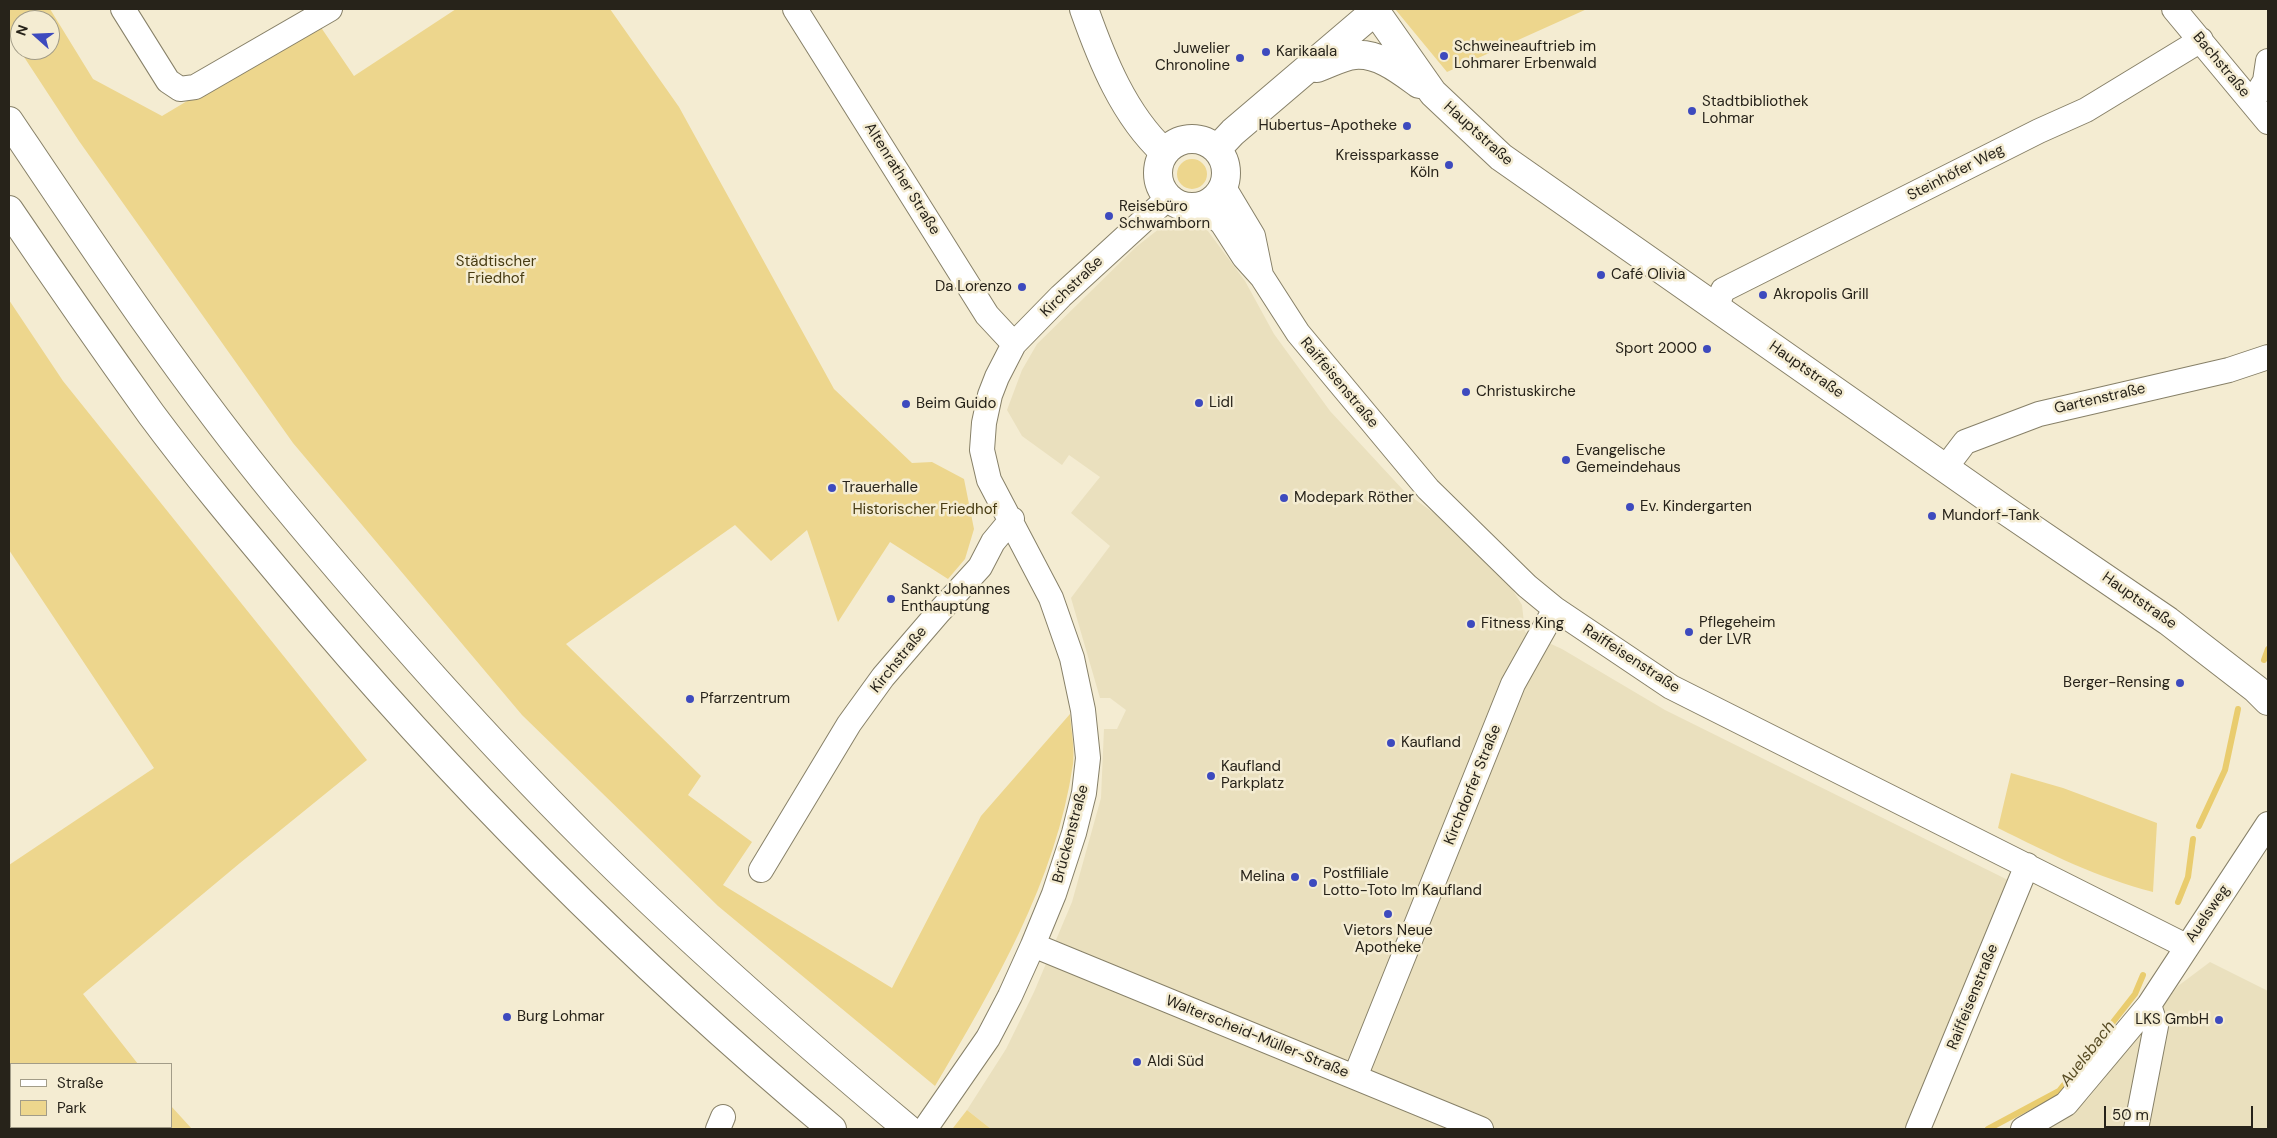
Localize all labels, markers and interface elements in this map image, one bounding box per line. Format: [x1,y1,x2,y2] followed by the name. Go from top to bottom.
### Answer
[10,10,60,60] north arrow
[12,22,32,38] text: N
[2189,29,2253,101] street label: Bachstraße
[1454,38,1597,73] place label: Schweineauftrieb im Lohmarer Erbenwald
[1155,40,1230,75] place label: Juwelier Chronoline
[1276,43,1337,61] place label: Karikaala
[1260,46,1272,58] marker: Karikaala
[1438,50,1450,62] marker: Schweineauftrieb im Lohmarer Erbenwald
[1234,52,1246,64] marker: Juwelier Chronoline
[1702,93,1809,128] place label: Stadtbibliothek Lohmar
[1440,98,1516,170] street label: Hauptstraße
[1686,105,1698,117] marker: Stadtbibliothek Lohmar
[1259,117,1397,135] place label: Hubertus-Apotheke
[860,120,944,238] street label: Altenrather Straße
[1401,120,1413,132] marker: Hubertus-Apotheke
[1905,141,2007,205] street label: Steinhöfer Weg
[1335,147,1439,182] place label: Kreissparkasse Köln
[1443,159,1455,171] marker: Kreissparkasse Köln
[1119,198,1210,233] place label: Reisebüro Schwamborn
[1103,210,1115,222] marker: Reisebüro Schwamborn
[456,253,536,288] park label: Städtischer Friedhof
[1037,253,1107,321] street label: Kirchstraße
[1611,266,1685,284] place label: Café Olivia
[1595,269,1607,281] marker: Café Olivia
[935,278,1012,296] place label: Da Lorenzo
[1016,281,1028,293] marker: Da Lorenzo
[1773,286,1869,304] place label: Akropolis Grill
[1757,289,1769,301] marker: Akropolis Grill
[1296,334,1382,432] street label: Raiffeisenstraße
[1765,338,1847,402] street label: Hauptstraße
[1615,340,1697,358] place label: Sport 2000
[1701,343,1713,355] marker: Sport 2000
[2053,380,2147,418] street label: Gartenstraße
[1476,383,1576,401] place label: Christuskirche
[1460,386,1472,398] marker: Christuskirche
[1209,394,1233,412] place label: Lidl
[916,395,996,413] place label: Beim Guido
[1193,397,1205,409] marker: Lidl
[900,398,912,410] marker: Beim Guido
[1576,442,1681,477] place label: Evangelische Gemeindehaus
[1560,454,1572,466] marker: Evangelische Gemeindehaus
[842,479,918,497] place label: Trauerhalle
[826,482,838,494] marker: Trauerhalle
[1294,489,1414,507] place label: Modepark Röther
[1278,492,1290,504] marker: Modepark Röther
[1640,498,1752,516] place label: Ev. Kindergarten
[852,501,998,519] park label: Historischer Friedhof
[1624,501,1636,513] marker: Ev. Kindergarten
[1942,507,2040,525] place label: Mundorf-Tank
[1926,510,1938,522] marker: Mundorf-Tank
[2098,569,2180,633] street label: Hauptstraße
[901,581,1010,616] place label: Sankt Johannes Enthauptung
[885,593,897,605] marker: Sankt Johannes Enthauptung
[1699,614,1775,649] place label: Pflegeheim der LVR
[1481,615,1564,633] place label: Fitness King
[1465,618,1477,630] marker: Fitness King
[1579,621,1683,697] street label: Raiffeisenstraße
[867,623,931,697] street label: Kirchstraße
[1683,626,1695,638] marker: Pflegeheim der LVR
[2063,674,2170,692] place label: Berger-Rensing
[2174,677,2186,689] marker: Berger-Rensing
[700,690,790,708] place label: Pfarrzentrum
[684,693,696,705] marker: Pfarrzentrum
[1441,722,1505,848] street label: Kirchdorfer Straße
[1401,734,1461,752] place label: Kaufland
[1385,737,1397,749] marker: Kaufland
[1221,758,1284,793] place label: Kaufland Parkplatz
[1205,770,1217,782] marker: Kaufland Parkplatz
[1049,783,1093,885] street label: Brückenstraße
[1323,865,1482,900] place label: Postfiliale Lotto-Toto Im Kaufland
[1240,868,1285,886] place label: Melina
[1289,871,1301,883] marker: Melina
[1307,877,1319,889] marker: Postfiliale Lotto-Toto Im Kaufland
[2182,882,2234,946] street label: Auelsweg
[1382,908,1394,920] marker: Vietors Neue Apotheke
[1343,922,1433,957] place label: Vietors Neue Apotheke
[1944,942,2002,1052] street label: Raiffeisenstraße
[1163,992,1351,1082] street label: Walterscheid-Müller-Straße
[517,1008,605,1026] place label: Burg Lohmar
[501,1011,513,1023] marker: Burg Lohmar
[2135,1011,2209,1029] place label: LKS GmbH
[2213,1014,2225,1026] marker: LKS GmbH
[2057,1018,2119,1090] water label: Auelsbach
[1147,1053,1204,1071] place label: Aldi Süd
[1131,1056,1143,1068] marker: Aldi Süd
[10,1063,172,1128] legend
[57,1073,104,1093] text: Straße
[2107,1096,2256,1128] scale bar
[57,1098,87,1118] text: Park
[2112,1105,2149,1125] text: 50 m

